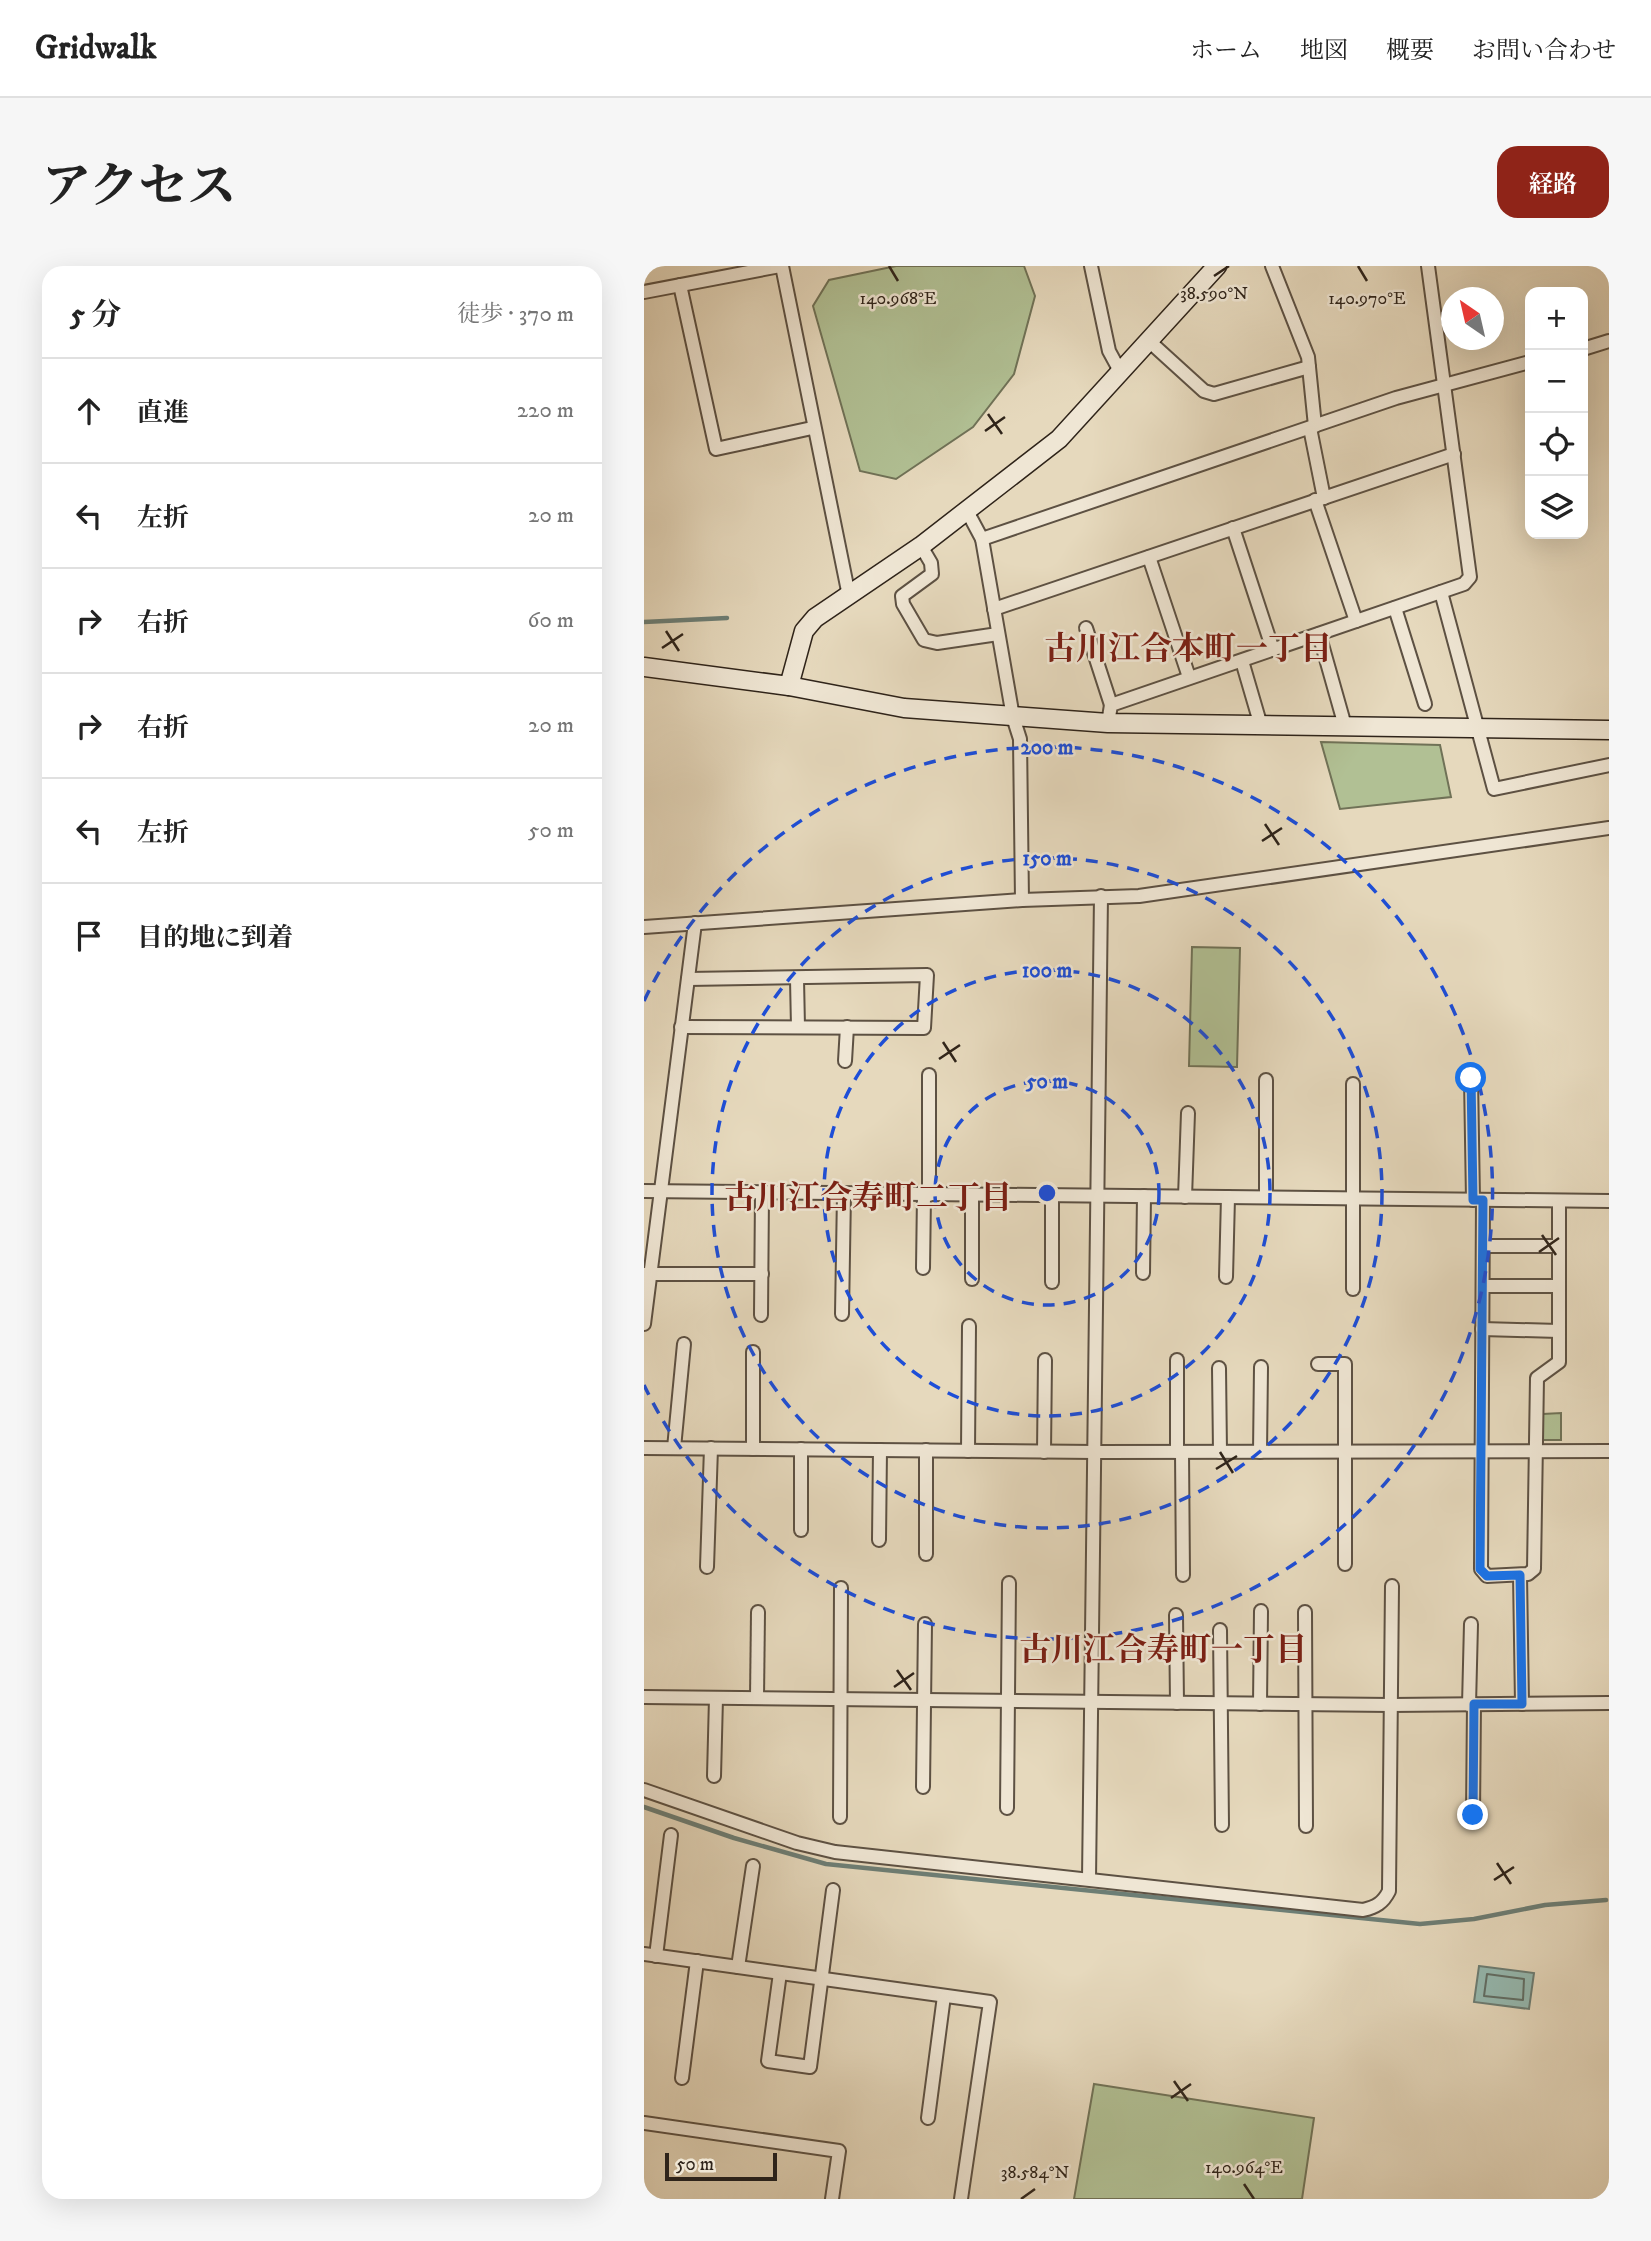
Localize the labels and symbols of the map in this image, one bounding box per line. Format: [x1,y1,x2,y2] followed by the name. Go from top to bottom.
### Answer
[1180,283,1248,305] text: 38.590°N
[1441,287,1504,350] north arrow
[860,288,937,310] text: 140.968°E
[1328,288,1406,310] text: 140.970°E
[1044,630,1332,670] district label: 古川江合本町一丁目
[1020,735,1074,761] text: 200 m
[1022,846,1072,872] text: 150 m
[1022,958,1072,984] text: 100 m
[1455,1062,1486,1093] route start
[1025,1069,1068,1095] text: 50 m
[724,1179,1012,1219] district label: 古川江合寿町二丁目
[1035,1181,1059,1205] centre of rings
[1019,1631,1307,1671] district label: 古川江合寿町一丁目
[1457,1799,1488,1830] route end
[665,2150,777,2182] scale bar
[1205,2157,1283,2179] text: 140.964°E
[1001,2162,1070,2184] text: 38.584°N

